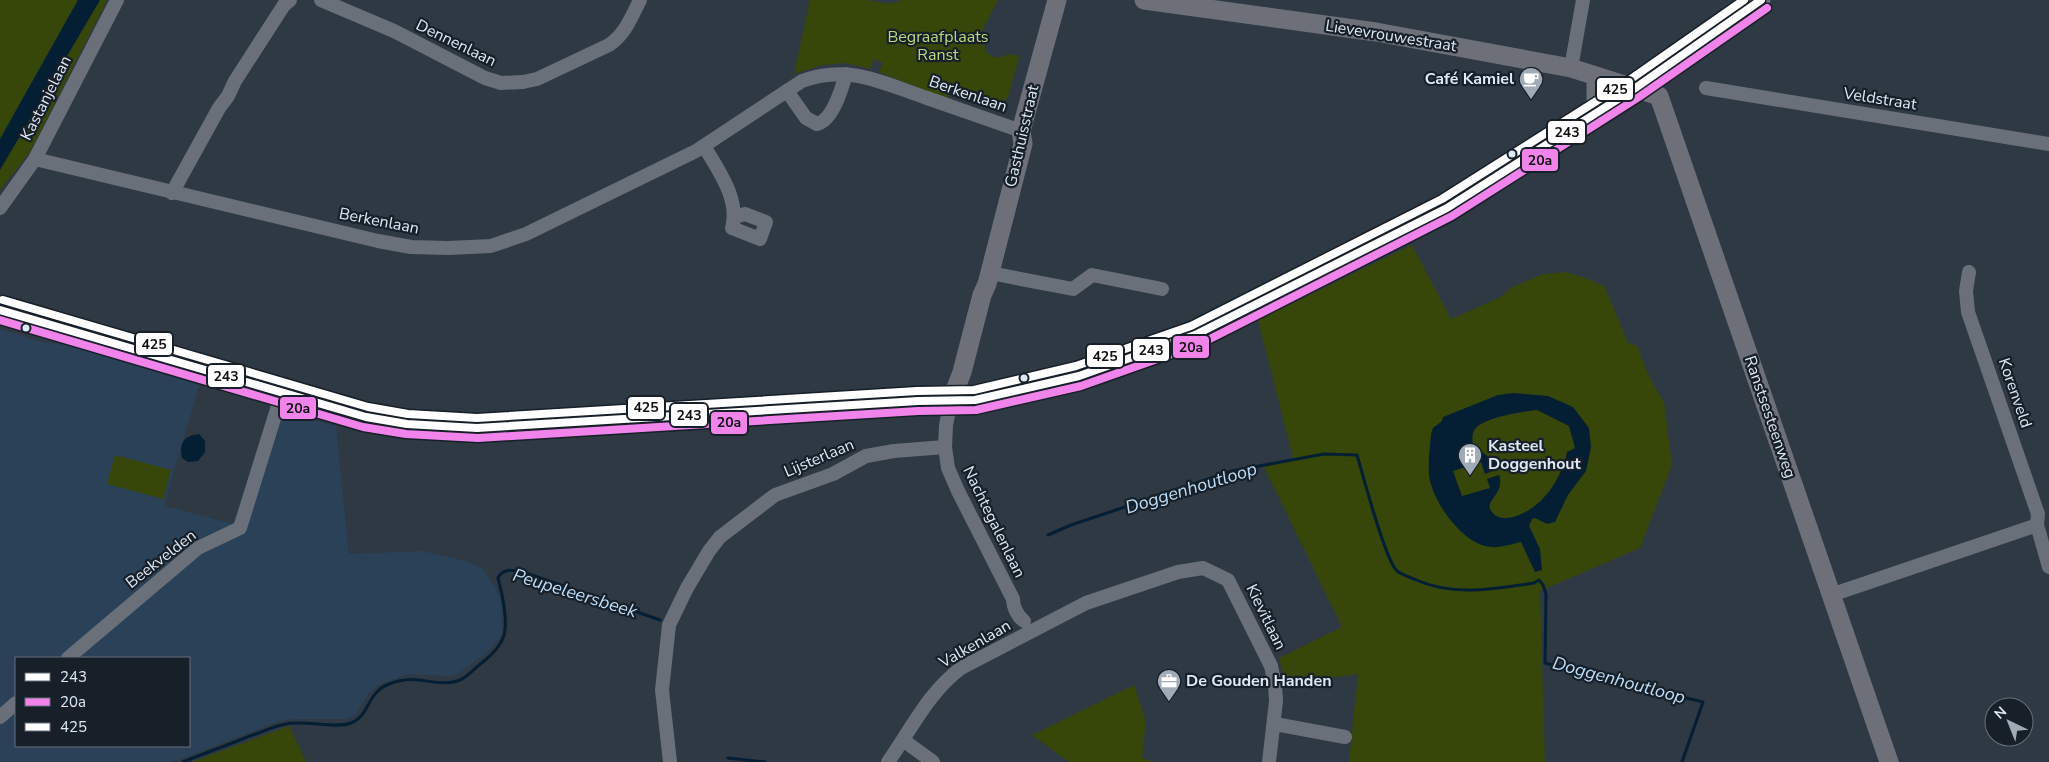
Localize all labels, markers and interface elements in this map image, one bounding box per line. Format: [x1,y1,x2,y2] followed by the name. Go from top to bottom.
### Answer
[412,14,500,72] street label: Dennenlaan
[1324,15,1458,57] street label: Lievevrouwestraat
[888,26,988,66] park label: Begraafplaats Ranst
[15,52,77,144] street label: Kastanjelaan
[1518,66,1544,100] cafe icon: Café Kamiel
[1425,68,1514,90] place label: Café Kamiel
[926,70,1010,118] street label: Berkenlaan
[1596,77,1634,101] line badge: 425
[1602,80,1628,99] text: 425
[1000,82,1045,189] street label: Gasthuisstraat
[1841,82,1919,116] street label: Veldstraat
[1547,120,1586,144] line badge: 243
[1554,123,1580,142] text: 243
[1521,148,1559,172] line badge: 20a
[1507,149,1517,159] unlabelled marker
[1528,151,1552,170] text: 20a
[337,202,421,240] street label: Berkenlaan
[21,323,31,333] unlabelled marker
[135,332,173,356] line badge: 425
[141,335,167,354] text: 425
[1172,335,1210,359] line badge: 20a
[1132,338,1170,362] line badge: 243
[1179,338,1203,357] text: 20a
[1138,341,1164,360] text: 243
[1086,344,1124,368] line badge: 425
[1092,347,1118,366] text: 425
[1739,353,1801,481] street label: Ranstsesteenweg
[1993,355,2037,431] street label: Korenveld
[207,364,245,388] line badge: 243
[213,367,239,386] text: 243
[1019,373,1029,383] unlabelled marker
[279,396,317,420] line badge: 20a
[627,396,665,420] line badge: 425
[633,398,659,417] text: 425
[286,399,310,418] text: 20a
[670,403,708,427] line badge: 243
[676,406,702,425] text: 243
[710,411,748,435] line badge: 20a
[717,413,741,432] text: 20a
[780,433,858,483] street label: Lijsterlaan
[1488,435,1582,475] place label: Kasteel Doggenhout
[1457,442,1483,476] building icon: Kasteel Doggenhout
[1122,457,1260,519] water label: Doggenhoutloop
[957,462,1031,582] street label: Nachtegalenlaan
[121,525,201,593] street label: Beekvelden
[510,563,641,624] water label: Peupeleersbeek
[1241,581,1291,653] street label: Kievitlaan
[934,615,1015,674] street label: Valkenlaan
[1550,651,1688,709] water label: Doggenhoutloop
[15,657,190,747] legend
[60,667,87,687] text: 243
[1156,668,1182,702] office icon: De Gouden Handen
[1186,670,1332,692] place label: De Gouden Handen
[60,692,86,712] text: 20a
[1984,697,2034,747] north arrow
[1990,702,2011,723] text: N
[60,717,87,737] text: 425

